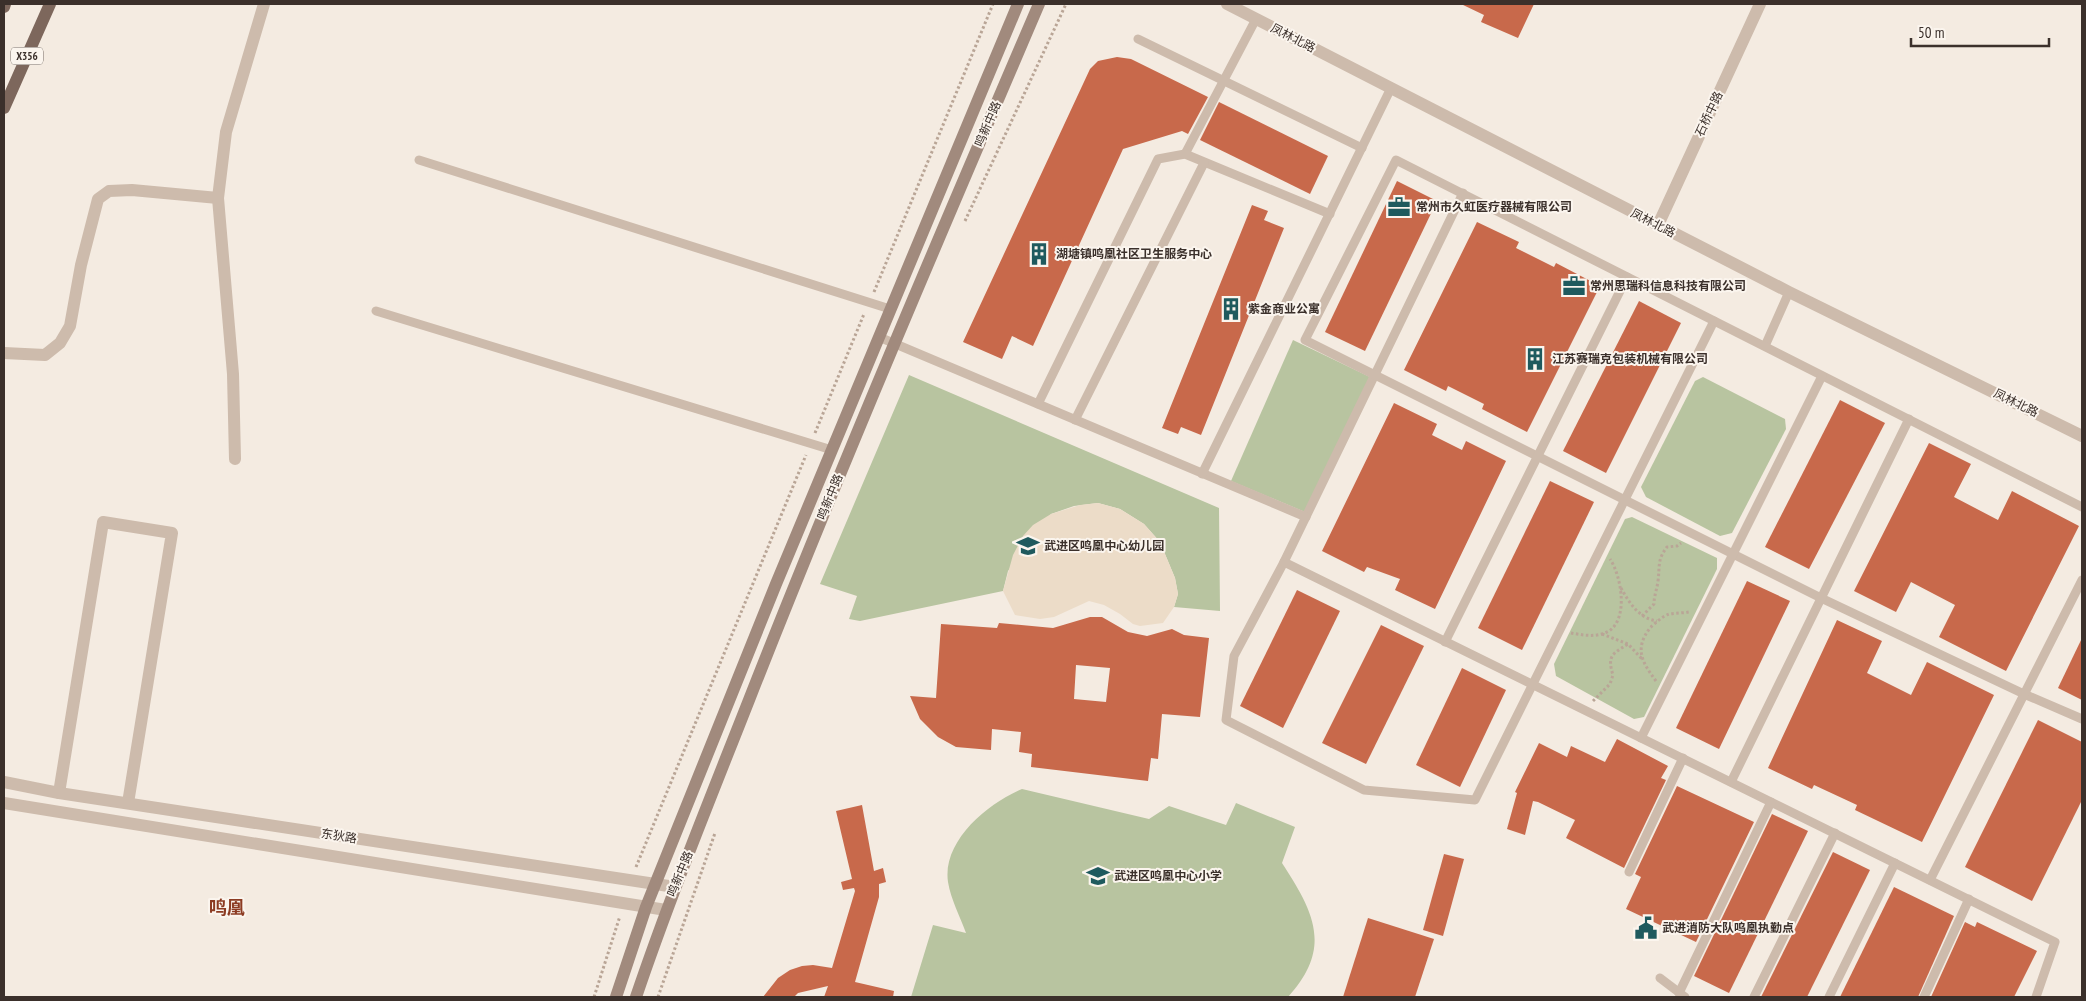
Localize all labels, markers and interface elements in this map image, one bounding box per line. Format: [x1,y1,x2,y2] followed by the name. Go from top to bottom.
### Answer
[1911,15,2048,47] scale bar
[1268,20,1318,55] street label: 凤林北路
[1918,23,1944,42] text: 50 m
[11,48,43,64] road number: X356
[1692,89,1725,139] street label: 石桥中路
[971,99,1004,149] street label: 鸣新中路
[1386,194,1412,220] office icon: 常州市久虹医疗器械有限公司
[1416,199,1572,214] place label: 常州市久虹医疗器械有限公司
[1628,205,1678,240] street label: 凤林北路
[1026,241,1052,267] building icon: 湖塘镇鸣凰社区卫生服务中心
[1056,246,1212,261] place label: 湖塘镇鸣凰社区卫生服务中心
[1561,273,1587,299] office icon: 常州思瑞科信息科技有限公司
[1590,278,1746,293] place label: 常州思瑞科信息科技有限公司
[1218,296,1244,322] building icon: 紫金商业公寓
[1248,301,1320,316] place label: 紫金商业公寓
[1522,346,1548,372] building icon: 江苏赛瑞克包装机械有限公司
[1552,351,1708,366] place label: 江苏赛瑞克包装机械有限公司
[1991,385,2041,420] street label: 凤林北路
[814,472,845,522] street label: 鸣新中路
[1015,533,1041,559] school or university icon: 武进区鸣凰中心幼儿园
[1044,538,1164,553] place label: 武进区鸣凰中心幼儿园
[320,825,358,846] street label: 东狄路
[664,849,695,899] street label: 鸣新中路
[1085,863,1111,889] school or university icon: 武进区鸣凰中心小学
[1114,868,1222,883] place label: 武进区鸣凰中心小学
[209,896,245,919] district label: 鸣凰
[1633,915,1659,941] public building icon: 武进消防大队呜凰执勤点
[1662,920,1794,935] place label: 武进消防大队呜凰执勤点

